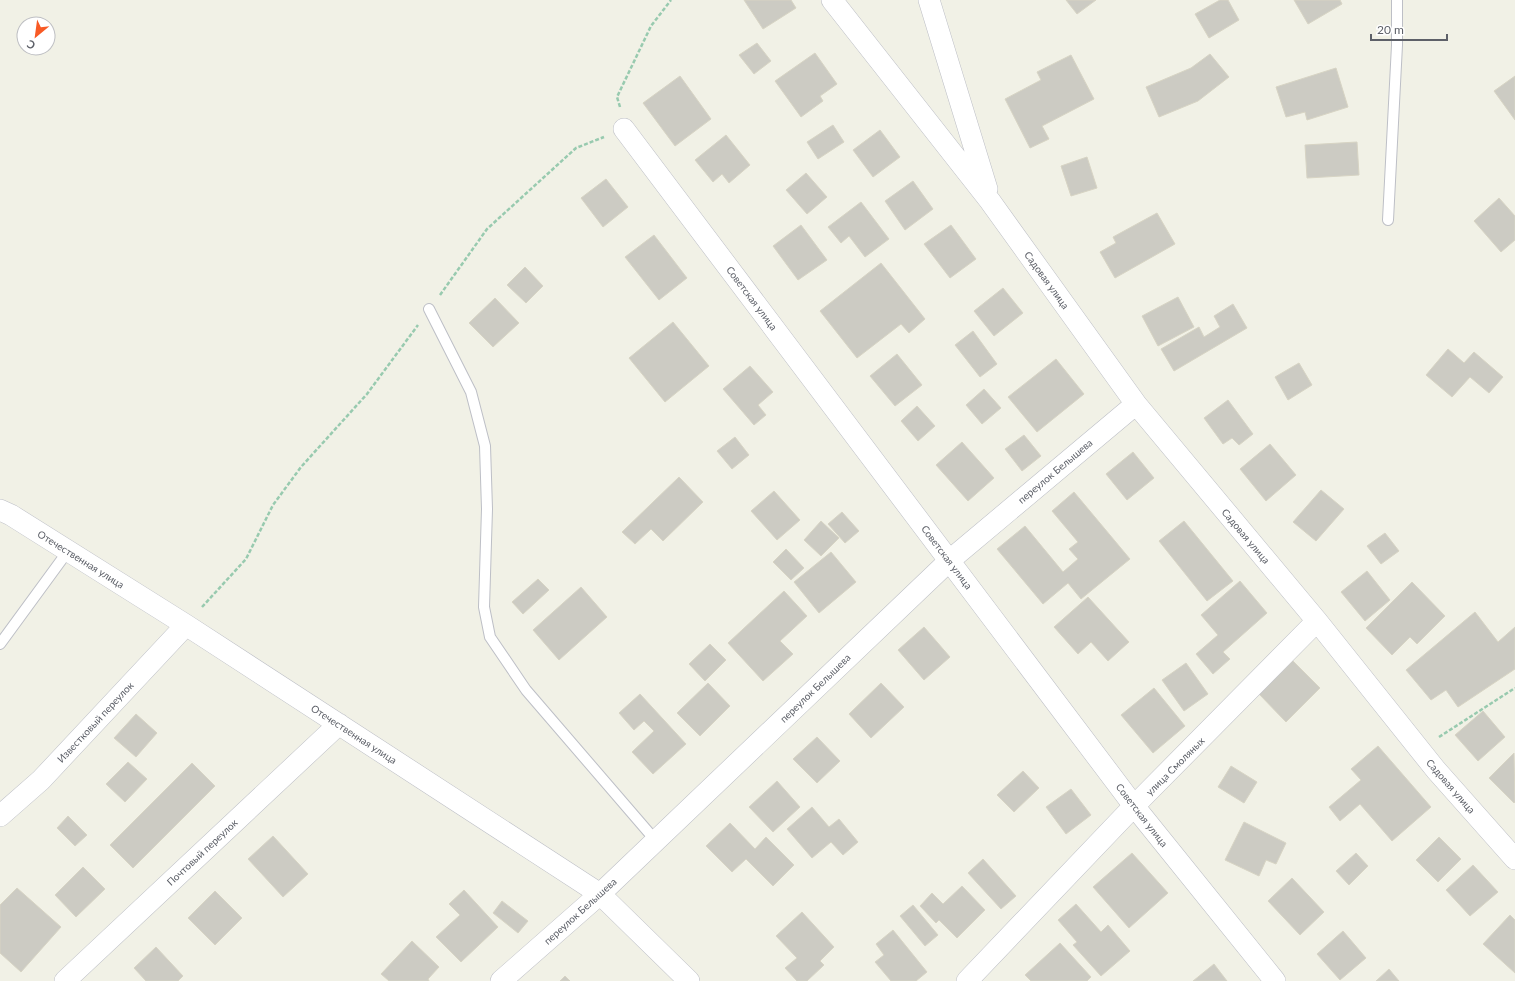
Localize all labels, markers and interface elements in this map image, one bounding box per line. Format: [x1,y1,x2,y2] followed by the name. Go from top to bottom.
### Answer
[16,16,56,56] north arrow
[1371,16,1447,42] scale bar
[1377,22,1404,37] text: 20 m
[24,37,37,53] text: С
[1022,249,1072,311] street label: Садовая улица
[724,264,780,332] street label: Советская улица
[1015,436,1095,506] street label: переулок Белышева
[1219,506,1273,566] street label: Садовая улица
[919,523,975,591] street label: Советская улица
[36,527,126,591] street label: Отечественная улица
[777,651,853,725] street label: переулок Белышева
[54,678,136,765] street label: Известковый переулок
[309,702,399,766] street label: Отечественная улица
[1143,734,1207,798] street label: улица Смоляных
[1424,756,1478,816] street label: Садовая улица
[1114,781,1170,849] street label: Советская улица
[164,816,240,888] street label: Почтовый переулок
[541,875,619,947] street label: переулок Белышева

